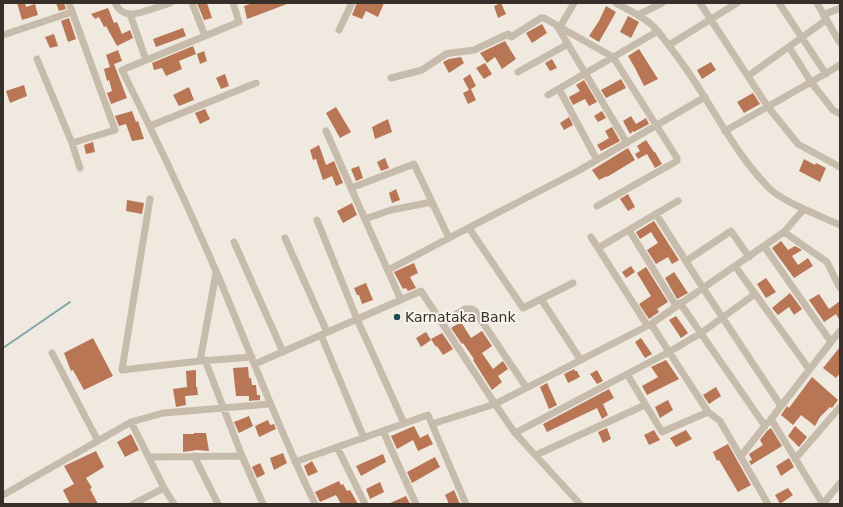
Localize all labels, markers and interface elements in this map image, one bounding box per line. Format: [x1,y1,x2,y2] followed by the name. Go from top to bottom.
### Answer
[405,309,516,325] place label: Karnataka Bank
[392,312,402,322] marker: Karnataka Bank

